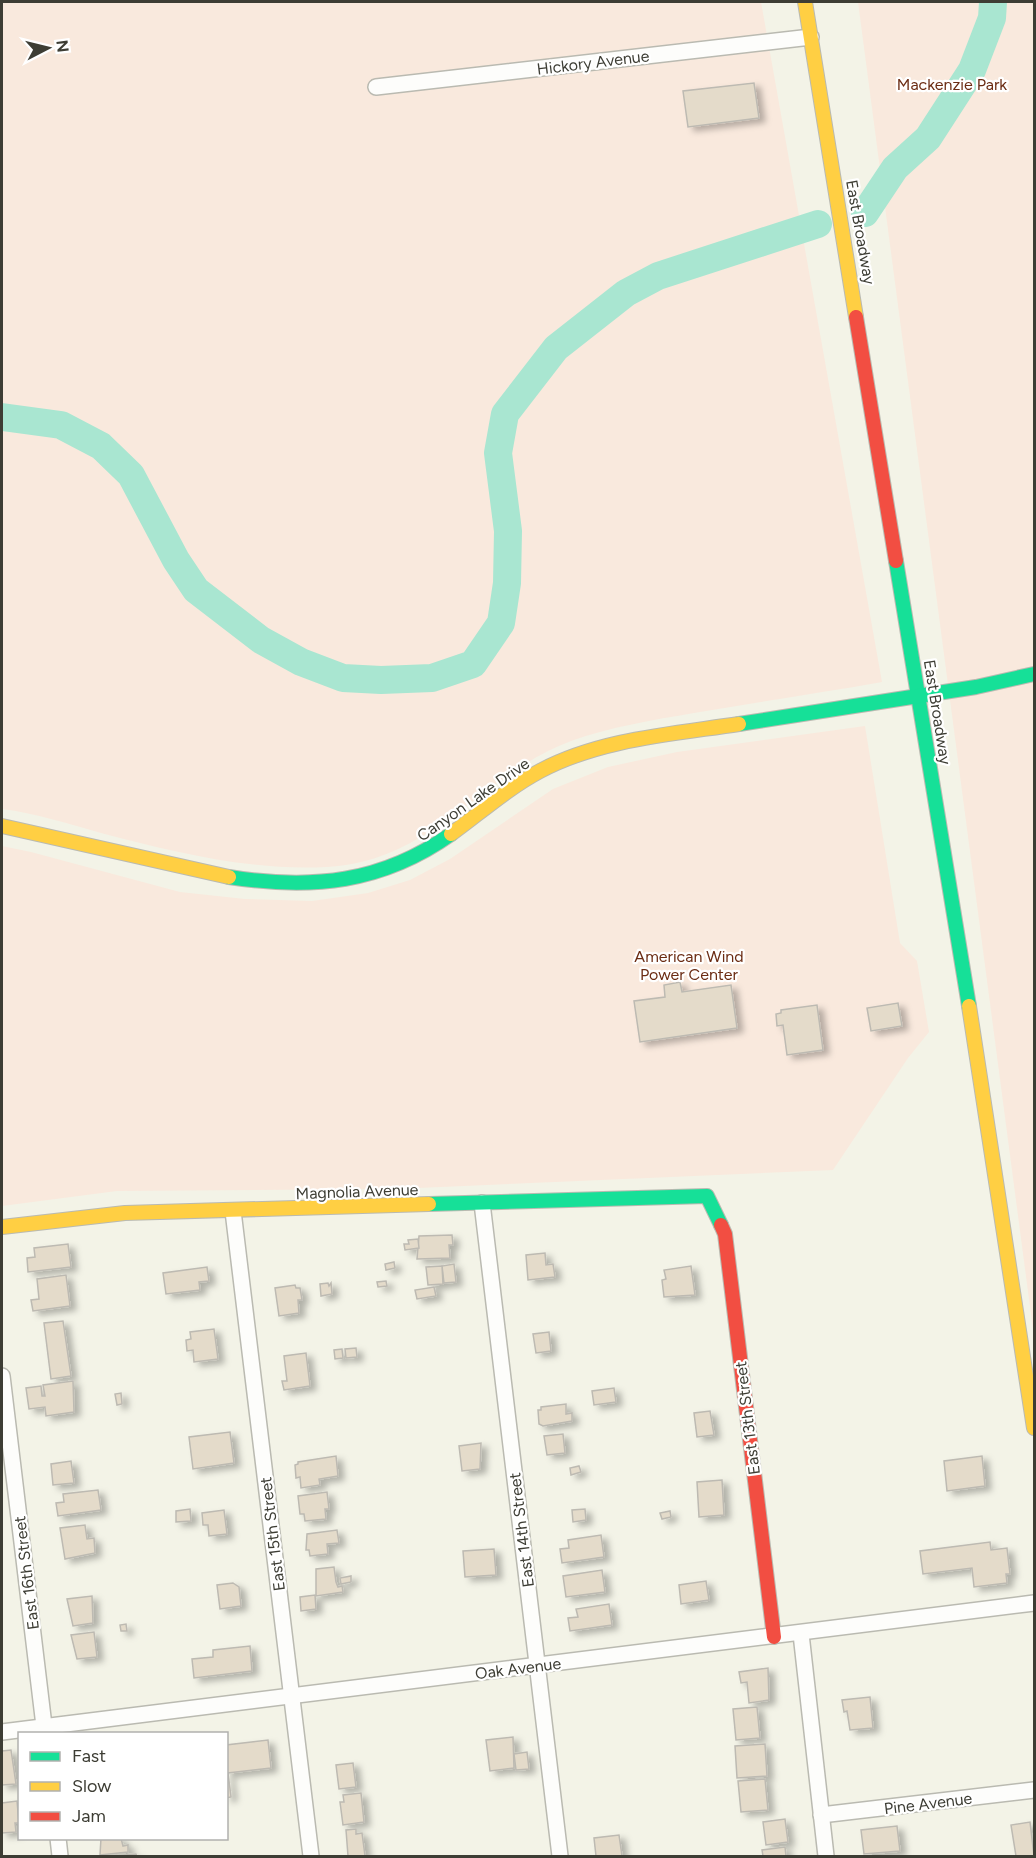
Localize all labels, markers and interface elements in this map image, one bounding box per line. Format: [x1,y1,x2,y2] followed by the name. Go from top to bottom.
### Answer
[18,18,78,78] north arrow
[52,39,73,54] text: N
[536,46,651,79] street label: Hickory Avenue
[897,75,1007,94] park label: Mackenzie Park
[842,178,879,286] street label: East Broadway
[920,658,955,766] street label: East Broadway
[414,753,533,845] street label: Canyon Lake Drive
[634,947,744,984] park label: American Wind Power Center
[295,1180,419,1203] street label: Magnolia Avenue
[731,1360,764,1476] street label: East 13th Street
[505,1472,538,1588] street label: East 14th Street
[256,1476,289,1592] street label: East 15th Street
[10,1515,43,1631] street label: East 16th Street
[474,1654,562,1683] street label: Oak Avenue
[18,1732,228,1840] legend
[72,1745,106,1767] text: Fast
[72,1775,111,1797] text: Slow
[883,1789,973,1818] street label: Pine Avenue
[72,1805,106,1827] text: Jam

